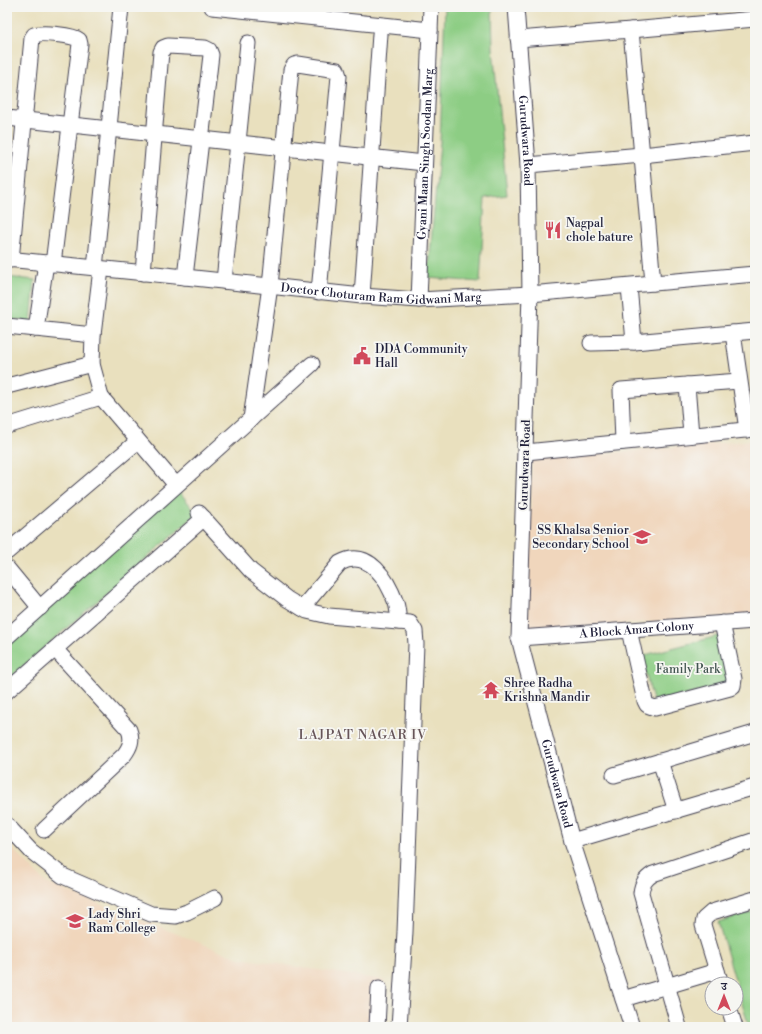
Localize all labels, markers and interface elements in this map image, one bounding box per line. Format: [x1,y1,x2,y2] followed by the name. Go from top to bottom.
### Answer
[414,67,436,240] street label: Gyani Maan Singh Soodan Marg
[515,95,536,186] street label: Gurudwara Road
[566,216,633,245] place label: Nagpal chole bature
[543,220,563,240] restaurant icon: Nagpal chole bature
[280,280,483,308] street label: Doctor Choturam Ram Gidwani Marg
[375,342,468,371] place label: DDA Community Hall
[352,346,372,366] public building icon: DDA Community Hall
[516,419,534,511] street label: Gurudwara Road
[532,523,629,552] place label: SS Khalsa Senior Secondary School
[632,527,652,547] school or university icon: SS Khalsa Senior Secondary School
[578,618,695,641] street label: A Block Amar Colony
[656,662,721,677] park label: Family Park
[504,676,590,705] place label: Shree Radha Krishna Mandir
[481,680,501,700] temple icon: Shree Radha Krishna Mandir
[299,727,427,743] district label: LAJPAT NAGAR IV
[538,738,576,830] street label: Gurudwara Road
[88,907,156,936] place label: Lady Shri Ram College
[65,911,85,931] school or university icon: Lady Shri Ram College
[704,976,744,1016] north arrow
[720,980,728,994] text: उ

